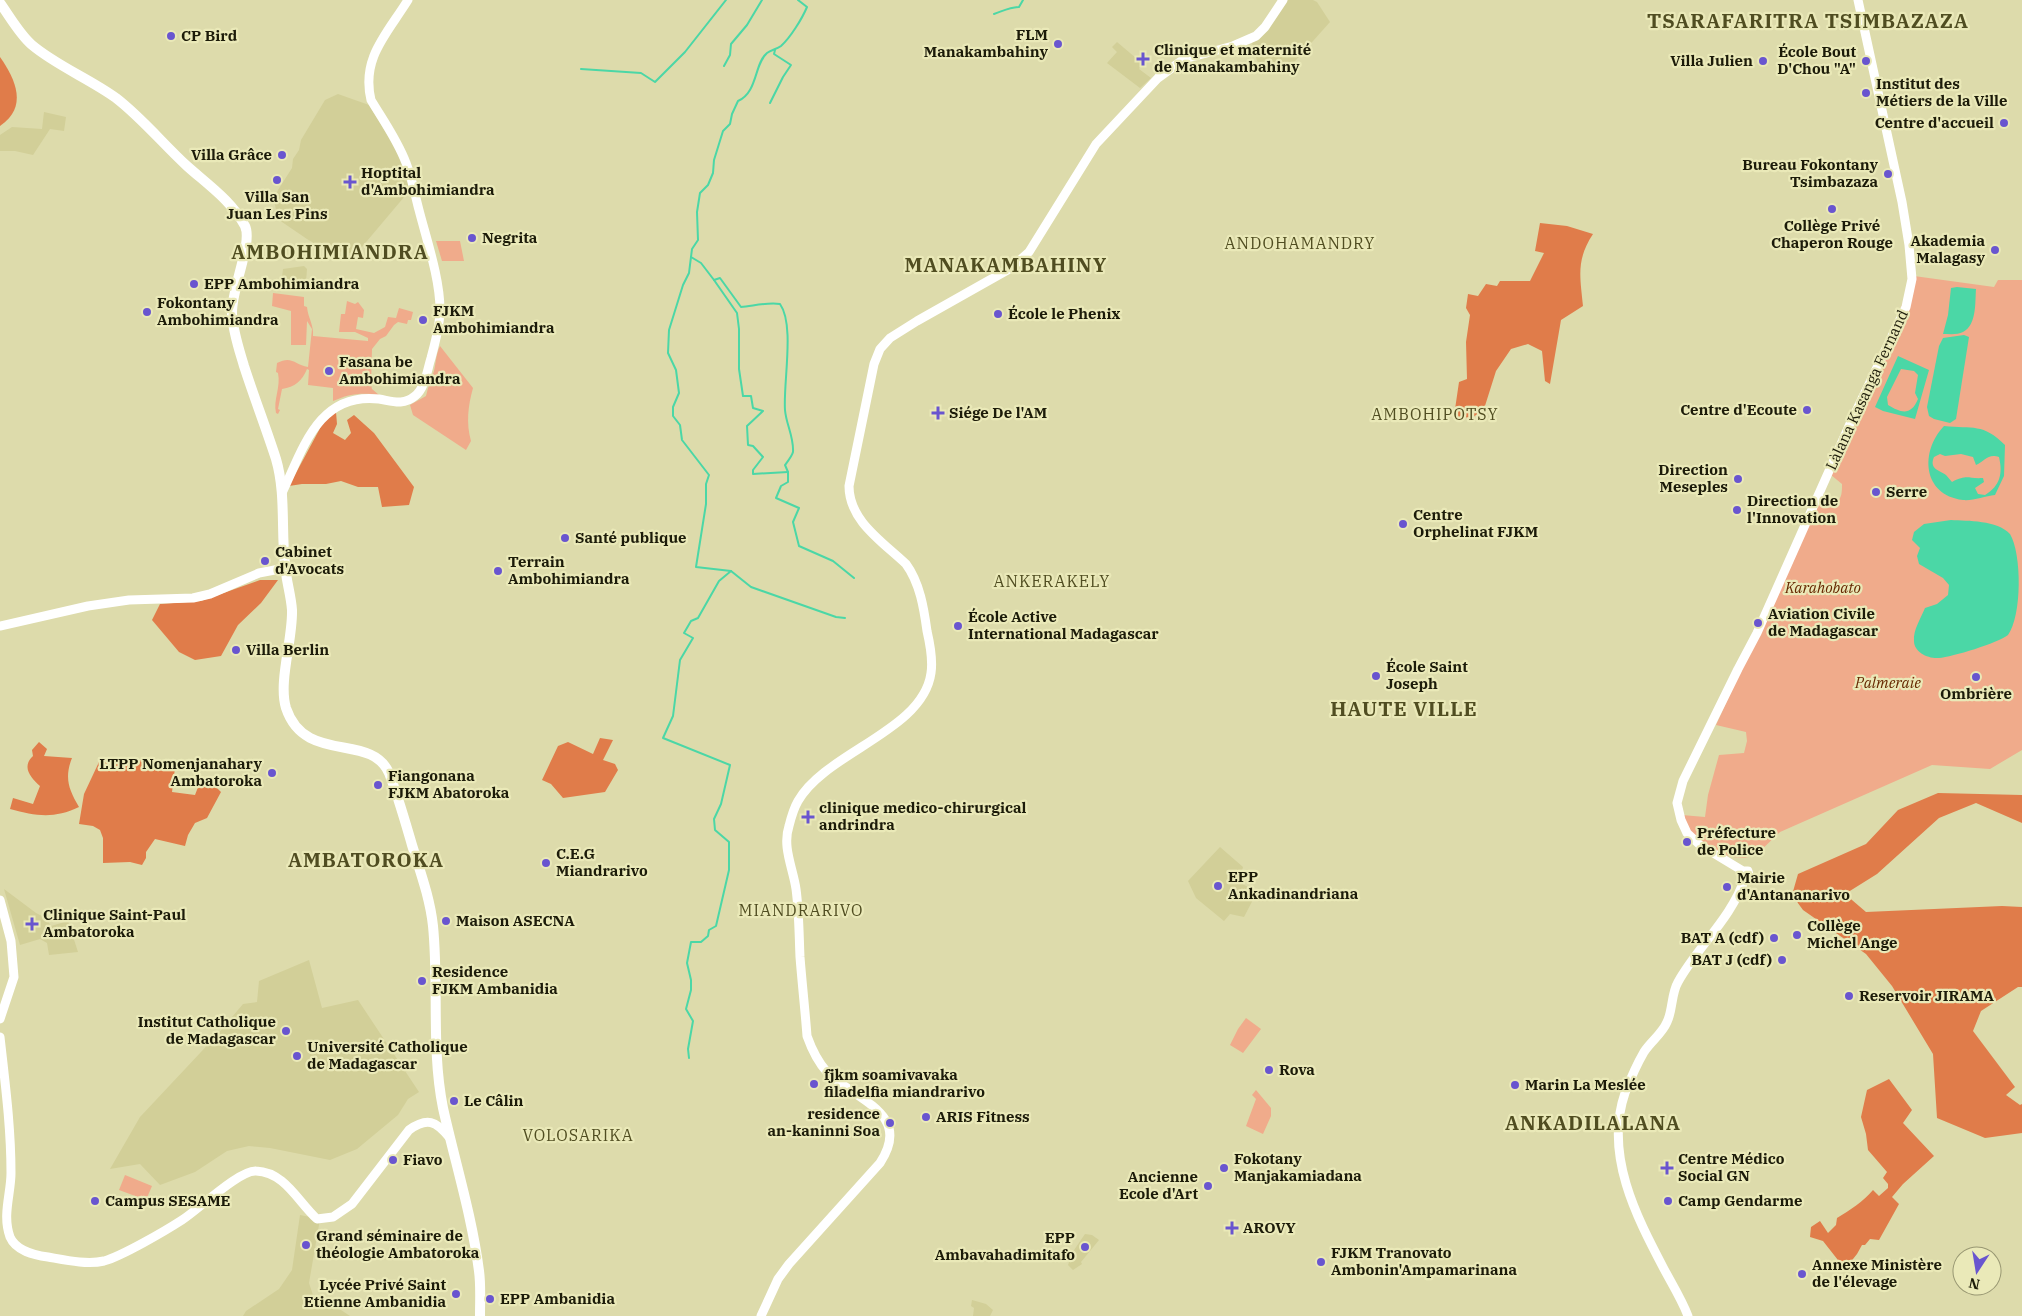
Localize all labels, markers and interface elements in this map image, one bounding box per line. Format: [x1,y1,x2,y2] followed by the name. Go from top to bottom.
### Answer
[1647,7,1969,34] district label: TSARAFARITRA TSIMBAZAZA
[924,25,1048,61] place label: FLM Manakambahiny
[181,26,238,45] place label: CP Bird
[165,30,177,42] marker: CP Bird
[1052,38,1064,50] marker: FLM Manakambahiny
[1154,40,1311,76] place label: Clinique et maternité de Manakambahiny
[1777,42,1856,78] place label: École Bout D'Chou "A"
[1670,51,1753,70] place label: Villa Julien
[1136,52,1150,66] marker: Clinique et maternité de Manakambahiny
[1757,55,1769,67] marker: Villa Julien
[1860,55,1872,67] marker: École Bout D'Chou "A"
[1876,74,2007,110] place label: Institut des Métiers de la Ville
[1860,87,1872,99] marker: Institut des Métiers de la Ville
[1875,113,1994,132] place label: Centre d'accueil
[1998,117,2010,129] marker: Centre d'accueil
[191,145,272,164] place label: Villa Grâce
[276,149,288,161] marker: Villa Grâce
[1742,155,1878,191] place label: Bureau Fokontany Tsimbazaza
[361,163,495,199] place label: Hoptital d'Ambohimiandra
[1882,168,1894,180] marker: Bureau Fokontany Tsimbazaza
[271,174,283,186] marker: Villa San Juan Les Pins
[343,175,357,189] marker: Hoptital d'Ambohimiandra
[227,187,328,223] place label: Villa San Juan Les Pins
[1826,203,1838,215] marker: Collège Privé Chaperon Rouge
[1771,216,1893,252] place label: Collège Privé Chaperon Rouge
[482,228,538,247] place label: Negrita
[1910,231,1985,267] place label: Akademia Malagasy
[466,232,478,244] marker: Negrita
[1225,233,1375,253] district label: ANDOHAMANDRY
[231,238,429,265] district label: AMBOHIMIANDRA
[1989,244,2001,256] marker: Akademia Malagasy
[905,251,1107,278] district label: MANAKAMBAHINY
[204,274,360,293] place label: EPP Ambohimiandra
[188,278,200,290] marker: EPP Ambohimiandra
[157,293,279,329] place label: Fokontany Ambohimiandra
[433,301,555,337] place label: FJKM Ambohimiandra
[1008,304,1121,323] place label: École le Phenix
[141,306,153,318] marker: Fokontany Ambohimiandra
[1821,307,1912,473] street label: Làlana Kasanga Fernand
[992,308,1004,320] marker: École le Phenix
[417,314,429,326] marker: FJKM Ambohimiandra
[339,352,461,388] place label: Fasana be Ambohimiandra
[323,365,335,377] marker: Fasana be Ambohimiandra
[1680,400,1797,419] place label: Centre d'Ecoute
[949,403,1047,422] place label: Siége De l'AM
[1371,404,1499,424] district label: AMBOHIPOTSY
[1801,404,1813,416] marker: Centre d'Ecoute
[931,406,945,420] marker: Siége De l'AM
[1658,460,1728,496] place label: Direction Meseples
[1732,473,1744,485] marker: Direction Meseples
[1886,482,1927,501] place label: Serre
[1870,486,1882,498] marker: Serre
[1747,491,1838,527] place label: Direction de l'Innovation
[1731,504,1743,516] marker: Direction de l'Innovation
[1413,505,1538,541] place label: Centre Orphelinat FJKM
[1397,518,1409,530] marker: Centre Orphelinat FJKM
[575,528,687,547] place label: Santé publique
[559,532,571,544] marker: Santé publique
[275,542,344,578] place label: Cabinet d'Avocats
[508,552,630,588] place label: Terrain Ambohimiandra
[259,555,271,567] marker: Cabinet d'Avocats
[492,565,504,577] marker: Terrain Ambohimiandra
[994,571,1110,591] district label: ANKERAKELY
[1784,578,1861,597] park label: Karahobato
[1768,604,1879,640] place label: Aviation Civile de Madagascar
[968,607,1159,643] place label: École Active International Madagascar
[1752,617,1764,629] marker: Aviation Civile de Madagascar
[952,620,964,632] marker: École Active International Madagascar
[246,640,329,659] place label: Villa Berlin
[230,644,242,656] marker: Villa Berlin
[1386,657,1468,693] place label: École Saint Joseph
[1370,670,1382,682] marker: École Saint Joseph
[1970,671,1982,683] marker: Ombrière
[1854,673,1921,692] park label: Palmeraie
[1940,684,2012,703] place label: Ombrière
[1330,695,1478,722] district label: HAUTE VILLE
[99,754,262,790] place label: LTPP Nomenjanahary Ambatoroka
[388,766,510,802] place label: Fiangonana FJKM Abatoroka
[266,767,278,779] marker: LTPP Nomenjanahary Ambatoroka
[372,779,384,791] marker: Fiangonana FJKM Abatoroka
[819,798,1027,834] place label: clinique medico-chirurgical andrindra
[801,810,815,824] marker: clinique medico-chirurgical andrindra
[1697,823,1776,859] place label: Préfecture de Police
[1681,836,1693,848] marker: Préfecture de Police
[556,844,648,880] place label: C.E.G Miandrarivo
[288,846,444,873] district label: AMBATOROKA
[540,857,552,869] marker: C.E.G Miandrarivo
[1228,867,1359,903] place label: EPP Ankadinandriana
[1737,868,1850,904] place label: Mairie d'Antananarivo
[1212,880,1224,892] marker: EPP Ankadinandriana
[1721,881,1733,893] marker: Mairie d'Antananarivo
[738,900,864,920] district label: MIANDRARIVO
[43,905,186,941] place label: Clinique Saint-Paul Ambatoroka
[456,911,575,930] place label: Maison ASECNA
[440,915,452,927] marker: Maison ASECNA
[1807,916,1897,952] place label: Collège Michel Ange
[25,917,39,931] marker: Clinique Saint-Paul Ambatoroka
[1681,928,1764,947] place label: BAT A (cdf)
[1791,929,1803,941] marker: Collège Michel Ange
[1768,932,1780,944] marker: BAT A (cdf)
[1691,950,1772,969] place label: BAT J (cdf)
[1776,954,1788,966] marker: BAT J (cdf)
[432,962,558,998] place label: Residence FJKM Ambanidia
[416,975,428,987] marker: Residence FJKM Ambanidia
[1859,986,1995,1005] place label: Reservoir JIRAMA
[1843,990,1855,1002] marker: Reservoir JIRAMA
[138,1012,277,1048] place label: Institut Catholique de Madagascar
[280,1025,292,1037] marker: Institut Catholique de Madagascar
[307,1037,468,1073] place label: Université Catholique de Madagascar
[291,1050,303,1062] marker: Université Catholique de Madagascar
[1279,1060,1315,1079] place label: Rova
[1263,1064,1275,1076] marker: Rova
[824,1065,985,1101] place label: fjkm soamivavaka filadelfia miandrarivo
[1525,1075,1646,1094] place label: Marin La Meslée
[808,1078,820,1090] marker: fjkm soamivavaka filadelfia miandrarivo
[1509,1079,1521,1091] marker: Marin La Meslée
[464,1091,524,1110] place label: Le Câlin
[448,1095,460,1107] marker: Le Câlin
[767,1104,880,1140] place label: residence an-kaninni Soa
[936,1107,1030,1126] place label: ARIS Fitness
[1505,1109,1681,1136] district label: ANKADILALANA
[920,1111,932,1123] marker: ARIS Fitness
[884,1117,896,1129] marker: residence an-kaninni Soa
[522,1125,634,1145] district label: VOLOSARIKA
[1234,1149,1362,1185] place label: Fokotany Manjakamiadana
[1678,1149,1785,1185] place label: Centre Médico Social GN
[403,1150,443,1169] place label: Fiavo
[387,1154,399,1166] marker: Fiavo
[1660,1161,1674,1175] marker: Centre Médico Social GN
[1218,1162,1230,1174] marker: Fokotany Manjakamiadana
[1119,1167,1198,1203] place label: Ancienne Ecole d'Art
[1202,1180,1214,1192] marker: Ancienne Ecole d'Art
[105,1191,231,1210] place label: Campus SESAME
[1678,1191,1802,1210] place label: Camp Gendarme
[89,1195,101,1207] marker: Campus SESAME
[1662,1195,1674,1207] marker: Camp Gendarme
[1243,1218,1296,1237] place label: AROVY
[1225,1221,1239,1235] marker: AROVY
[316,1226,480,1262] place label: Grand séminaire de théologie Ambatoroka
[935,1228,1075,1264] place label: EPP Ambavahadimitafo
[300,1239,312,1251] marker: Grand séminaire de théologie Ambatoroka
[1079,1241,1091,1253] marker: EPP Ambavahadimitafo
[1331,1243,1517,1279] place label: FJKM Tranovato Ambonin'Ampamarinana
[1952,1246,2002,1296] north arrow
[1812,1255,1942,1291] place label: Annexe Ministère de l'élevage
[1315,1256,1327,1268] marker: FJKM Tranovato Ambonin'Ampamarinana
[1796,1268,1808,1280] marker: Annexe Ministère de l'élevage
[1967,1274,1982,1294] text: N
[304,1275,446,1311] place label: Lycée Privé Saint Etienne Ambanidia
[450,1288,462,1300] marker: Lycée Privé Saint Etienne Ambanidia
[500,1289,615,1308] place label: EPP Ambanidia
[484,1293,496,1305] marker: EPP Ambanidia

